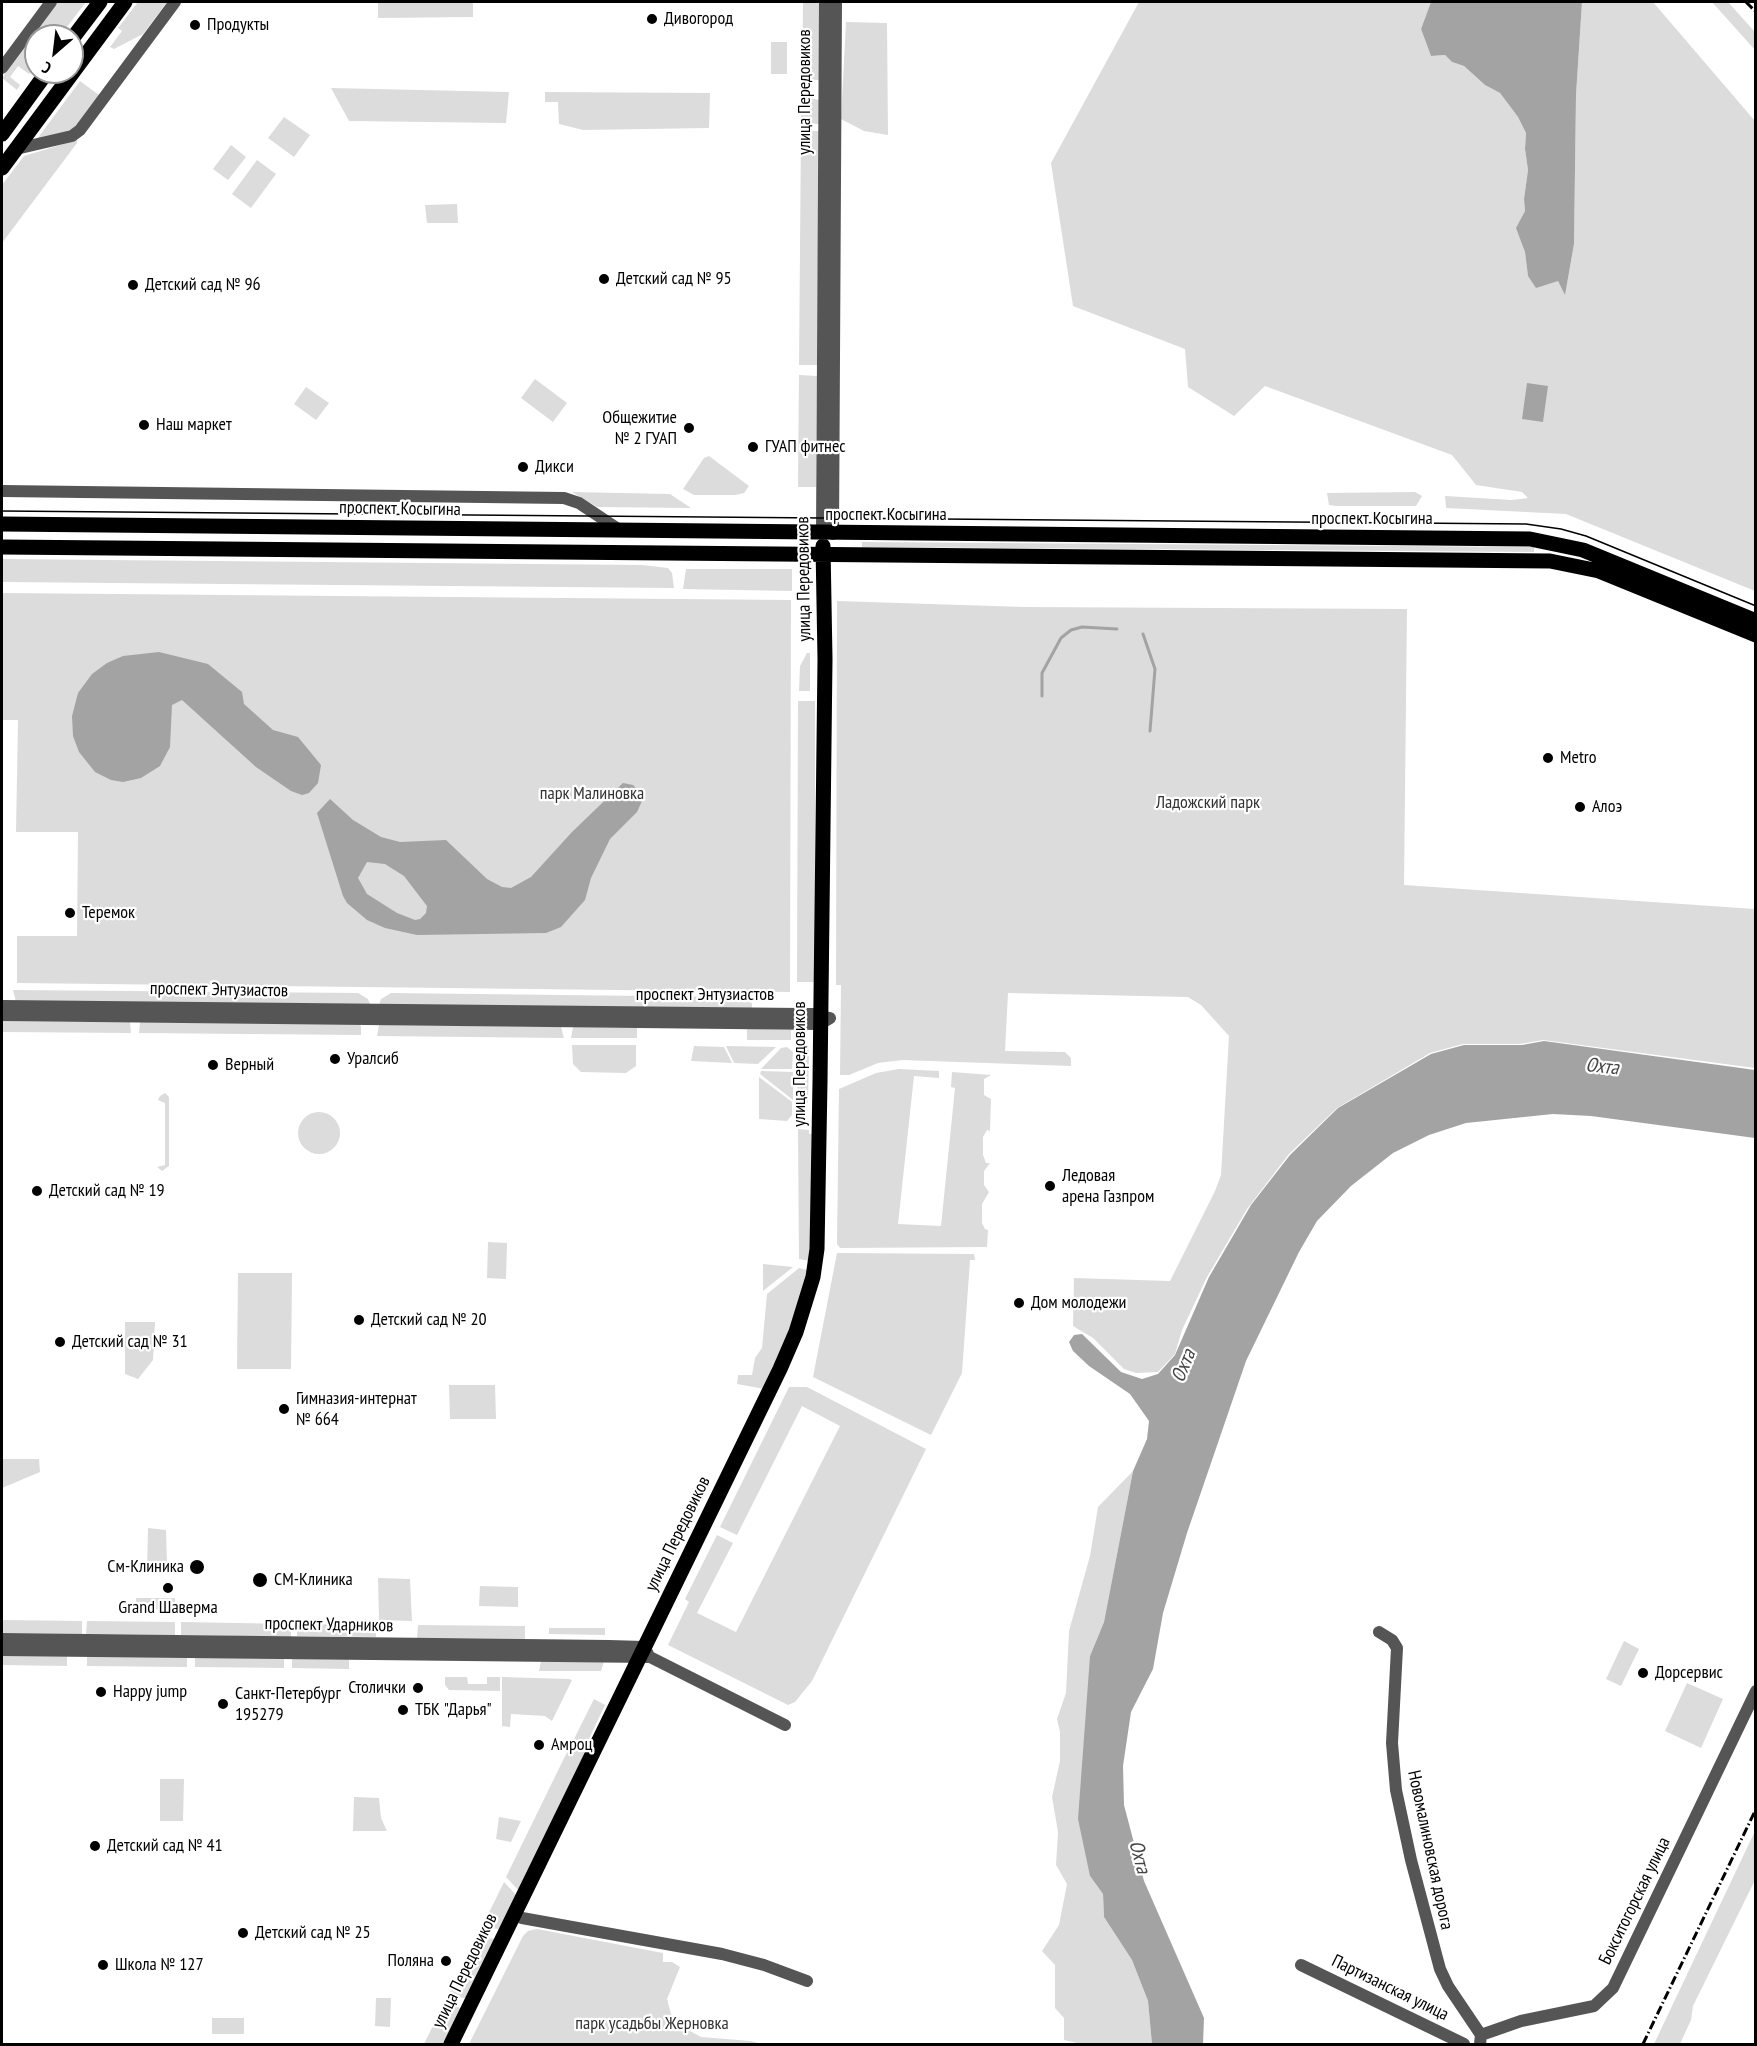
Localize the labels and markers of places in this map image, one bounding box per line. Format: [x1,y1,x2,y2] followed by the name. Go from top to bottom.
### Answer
[664,8,733,30] place label: Дивогород
[645,12,659,26] marker: Дивогород
[207,14,269,36] place label: Продукты
[188,18,202,32] marker: Продукты
[616,268,732,290] place label: Детский сад № 95
[597,272,611,286] marker: Детский сад № 95
[145,274,261,296] place label: Детский сад № 96
[126,278,140,292] marker: Детский сад № 96
[602,407,677,450] place label: Общежитие № 2 ГУАП
[156,414,232,436] place label: Наш маркет
[137,418,151,432] marker: Наш маркет
[682,421,696,435] marker: Общежитие № 2 ГУАП
[765,436,846,458] place label: ГУАП фитнес
[746,440,760,454] marker: ГУАП фитнес
[535,456,574,478] place label: Дикси
[516,460,530,474] marker: Дикси
[1560,747,1597,769] place label: Metro
[1541,751,1555,765] marker: Metro
[1592,796,1622,818] place label: Алоэ
[1573,800,1587,814] marker: Алоэ
[82,902,135,924] place label: Теремок
[63,906,77,920] marker: Теремок
[347,1048,399,1070] place label: Уралсиб
[328,1052,342,1066] marker: Уралсиб
[225,1054,274,1076] place label: Верный
[206,1058,220,1072] marker: Верный
[1062,1165,1154,1208] place label: Ледовая арена Газпром
[1043,1179,1057,1193] marker: Ледовая арена Газпром
[49,1180,165,1202] place label: Детский сад № 19
[30,1184,44,1198] marker: Детский сад № 19
[1031,1292,1127,1314] place label: Дом молодежи
[1012,1296,1026,1310] marker: Дом молодежи
[371,1309,487,1331] place label: Детский сад № 20
[352,1313,366,1327] marker: Детский сад № 20
[72,1331,188,1353] place label: Детский сад № 31
[53,1335,67,1349] marker: Детский сад № 31
[296,1388,417,1430] place label: Гимназия-интернат № 664
[277,1402,291,1416] marker: Гимназия-интернат № 664
[107,1556,184,1578] place label: См-Клиника
[188,1558,206,1576] marker: См-Клиника
[274,1569,353,1591] place label: СМ-Клиника
[251,1571,269,1589] marker: СМ-Клиника
[161,1581,175,1595] marker: Grand Шаверма
[118,1597,218,1619] place label: Grand Шаверма
[1655,1662,1723,1684] place label: Дорсервис
[1636,1666,1650,1680] marker: Дорсервис
[348,1677,406,1699] place label: Столички
[113,1681,187,1703] place label: Happy jump
[411,1681,425,1695] marker: Столички
[235,1683,341,1726] place label: Санкт-Петербург 195279
[94,1685,108,1699] marker: Happy jump
[216,1697,230,1711] marker: Санкт-Петербург 195279
[415,1699,492,1721] place label: ТБК "Дарья"
[396,1703,410,1717] marker: ТБК "Дарья"
[551,1734,592,1756] place label: Амроц
[532,1738,546,1752] marker: Амроц
[107,1835,223,1857] place label: Детский сад № 41
[88,1839,102,1853] marker: Детский сад № 41
[255,1922,371,1944] place label: Детский сад № 25
[236,1926,250,1940] marker: Детский сад № 25
[387,1950,434,1972] place label: Поляна
[115,1954,203,1976] place label: Школа № 127
[439,1954,453,1968] marker: Поляна
[96,1958,110,1972] marker: Школа № 127

